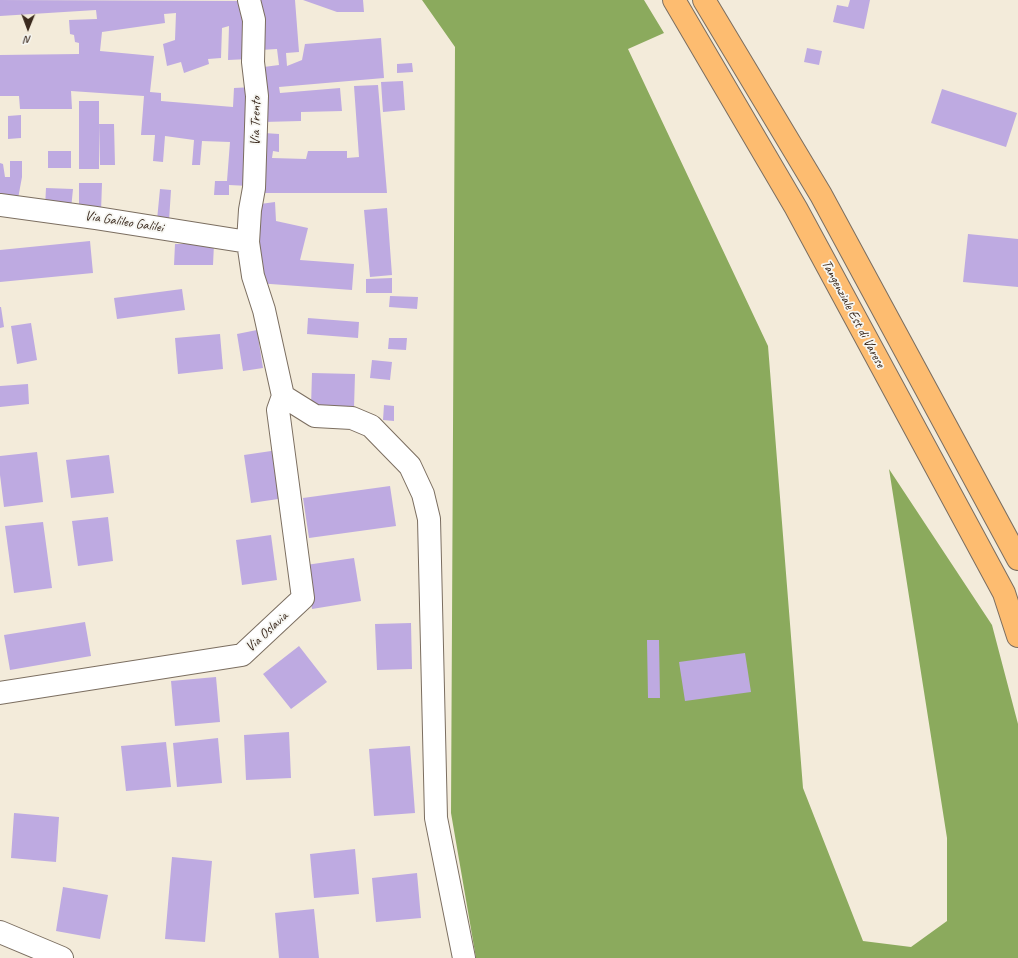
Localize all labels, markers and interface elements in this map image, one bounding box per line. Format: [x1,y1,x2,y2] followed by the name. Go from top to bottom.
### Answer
[8,8,48,48] north arrow
[24,33,31,47] text: N
[247,96,265,146] street label: Via Trento
[84,208,164,236] street label: Via Galileo Galilei
[817,257,889,371] street label: Tangenziale Est di Varese
[242,608,292,656] street label: Via Oslavia

